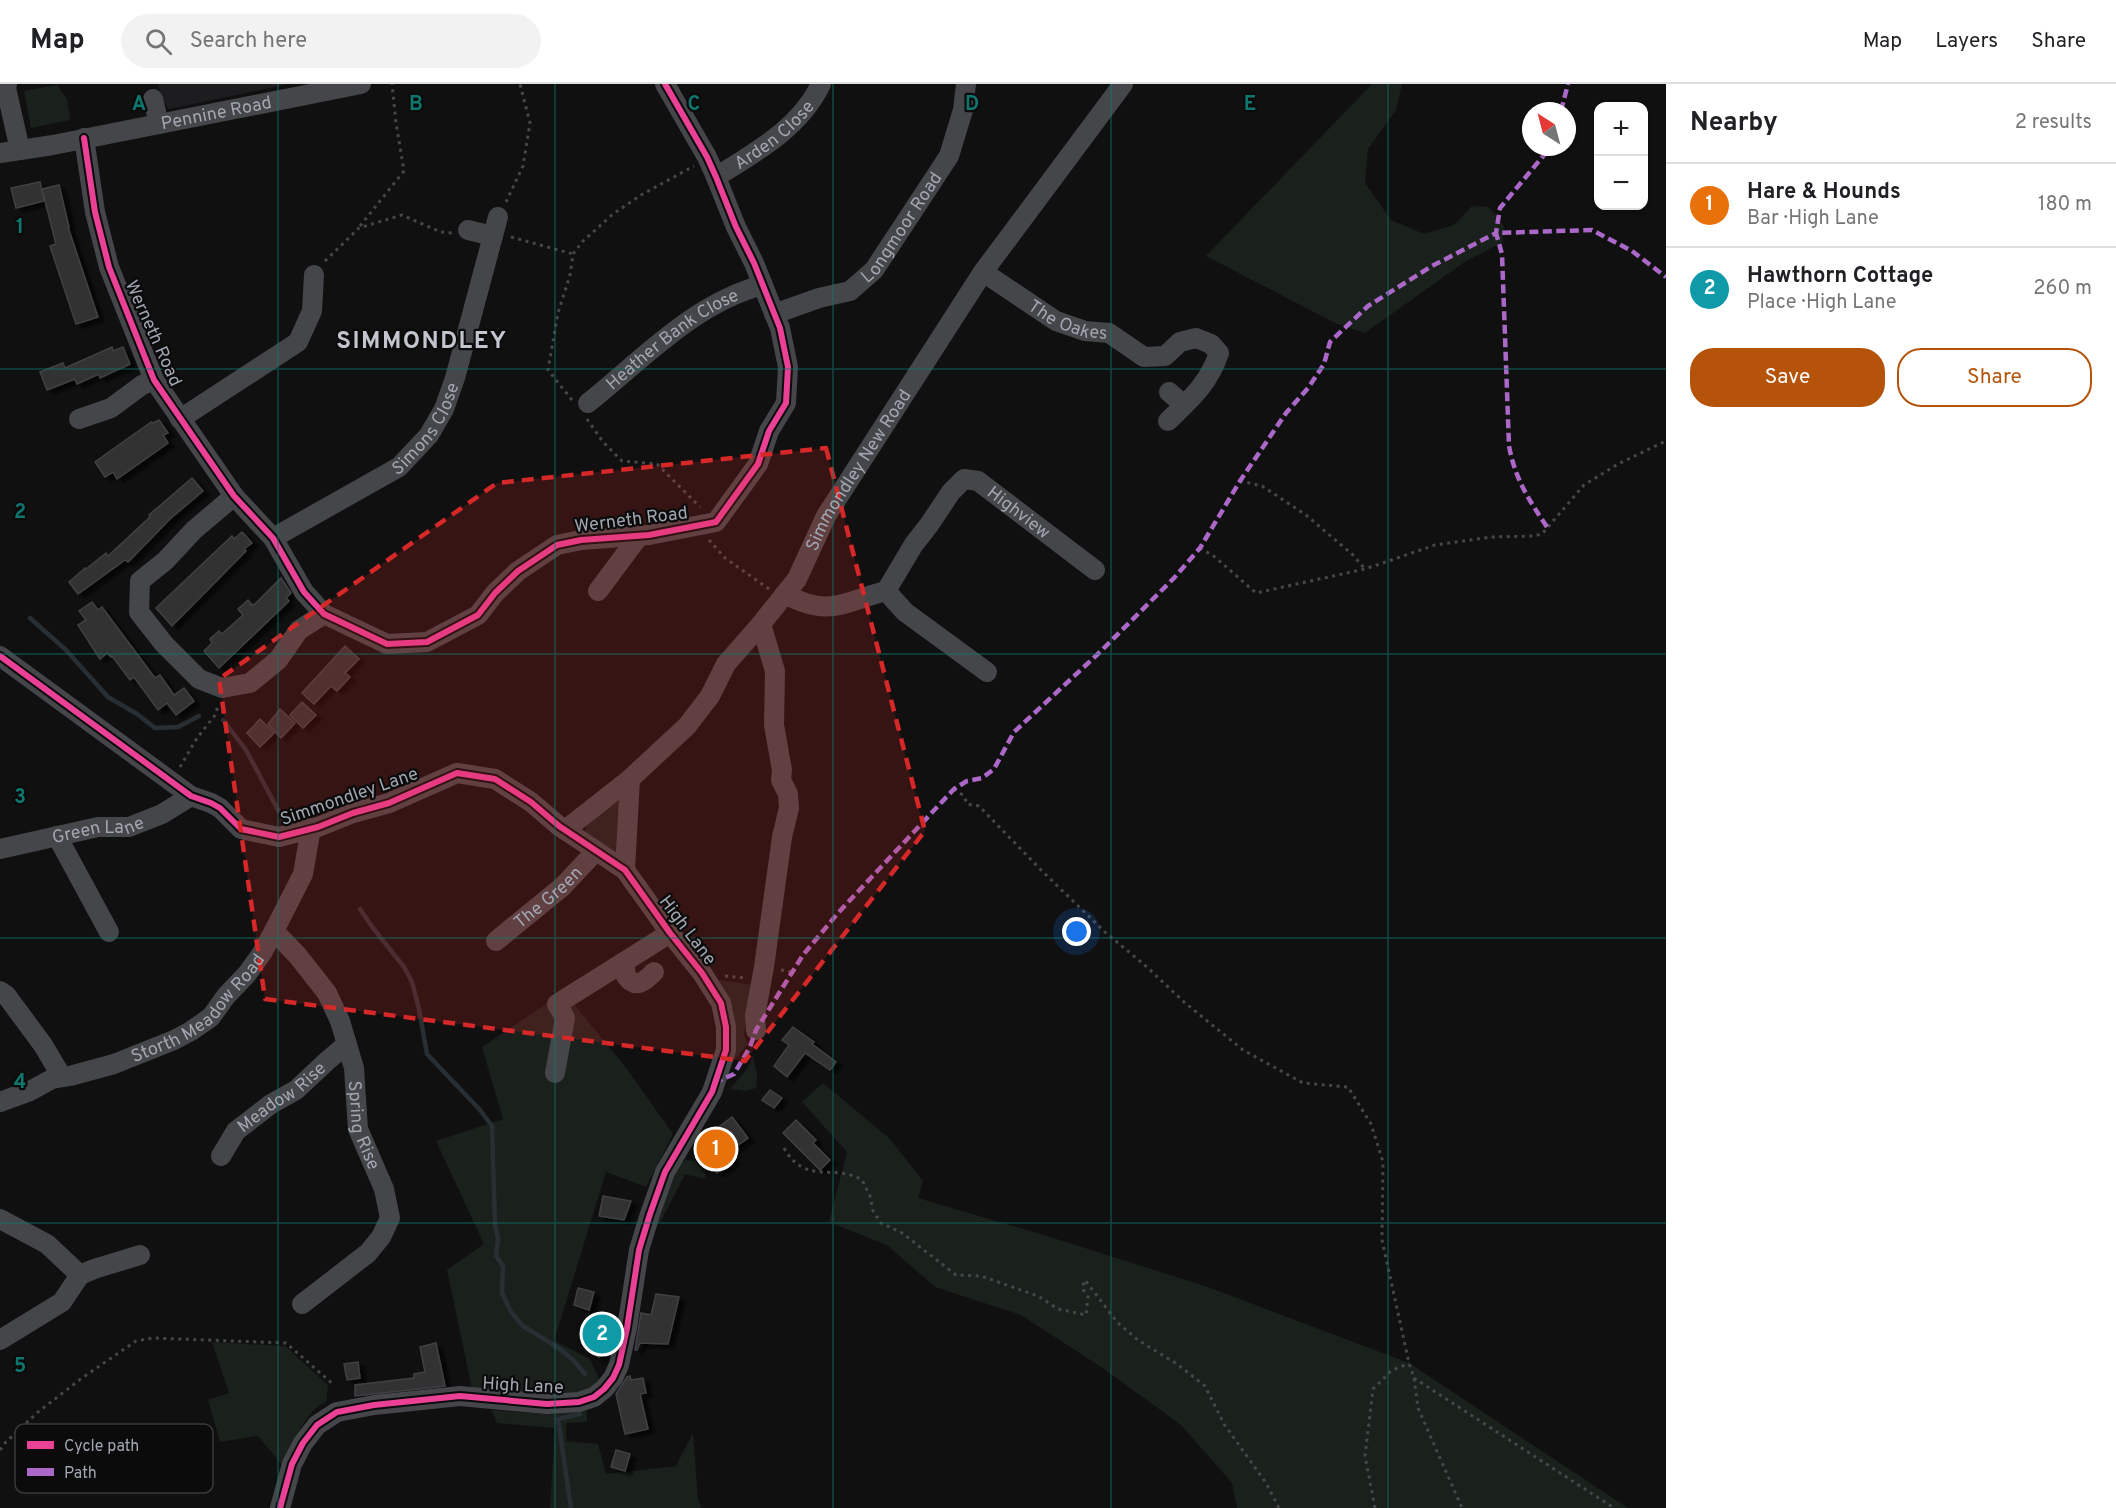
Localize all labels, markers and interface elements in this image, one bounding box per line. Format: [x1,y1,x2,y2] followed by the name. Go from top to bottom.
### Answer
[121,14,541,68] search box
[30,23,85,59] text: Map
[142,25,175,58] icon: search
[190,28,307,55] text: Search here
[1863,28,1902,55] text: Map
[1935,28,1998,55] text: Layers
[2031,28,2086,55] text: Share
[132,92,146,118] text: A
[159,92,274,136] street label: Pennine Road
[409,92,423,118] text: B
[688,92,700,118] text: C
[965,92,979,118] text: D
[1244,92,1256,118] text: E
[730,97,820,176] street label: Arden Close
[1522,102,1576,156] north arrow
[1594,102,1648,210] map controls
[1594,102,1648,156] button: +
[1690,107,1778,140] text: Nearby
[2015,110,2092,136] text: 2 results
[1594,156,1648,210] button: −
[857,168,948,289] street label: Longmoor Road
[1747,179,1901,206] text: Hare & Hounds
[1706,192,1714,218] text: 1
[2038,192,2092,218] text: 180 m
[1747,206,1879,232] text: Bar · High Lane
[16,215,24,241] text: 1
[1747,263,1933,290] text: Hawthorn Cottage
[1703,276,1716,302] text: 2
[2033,276,2092,302] text: 260 m
[119,277,186,390] street label: Werneth Road
[602,285,742,396] street label: Heather Bank Close
[1747,290,1897,316] text: Place · High Lane
[1023,295,1108,346] street label: The Oakes
[336,327,508,357] district label: SIMMONDLEY
[1690,348,1885,407] button: Save
[1897,348,2092,407] button: Share
[388,380,465,482] street label: Simons Close
[801,386,917,555] street label: Simmondley New Road
[982,482,1054,545] street label: Highview
[14,500,26,526] text: 2
[573,502,689,539] street label: Werneth Road
[277,763,422,832] street label: Simmondley Lane
[14,785,26,811] text: 3
[50,812,148,850] street label: Green Lane
[510,862,588,935] street label: The Green
[653,891,721,970] street label: High Lane
[1062,917,1091,946] your location
[128,950,271,1069] street label: Storth Meadow Road
[233,1058,332,1139] street label: Meadow Rise
[14,1070,26,1096] text: 4
[342,1080,384,1174] street label: Spring Rise
[696,1126,736,1172] pin: 1
[582,1312,622,1356] pin: 2
[14,1354,26,1380] text: 5
[482,1373,564,1400] street label: High Lane
[15,1424,213,1493] legend
[64,1437,139,1457] text: Cycle path
[64,1464,97,1484] text: Path

